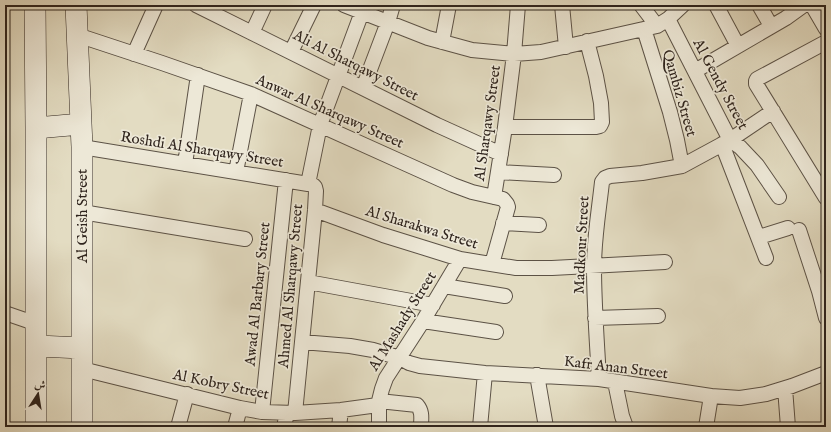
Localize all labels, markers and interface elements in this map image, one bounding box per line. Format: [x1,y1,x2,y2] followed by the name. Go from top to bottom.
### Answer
[289,25,422,105] street label: Ali Al Sharqawy Street
[688,35,752,133] street label: Al Gendy Street
[658,47,701,139] street label: Qambiz Street
[470,64,505,183] street label: Al Sharqawy Street
[252,70,407,153] street label: Anwar Al Sharqawy Street
[119,127,285,172] street label: Roshdi Al Sharqawy Street
[73,169,92,264] street label: Al Geish Street
[569,195,594,295] street label: Madkour Street
[362,201,480,254] street label: Al Sharakwa Street
[274,203,307,370] street label: Ahmed Al Sharqawy Street
[240,221,275,368] street label: Awad Al Barbary Street
[364,268,441,375] street label: Al Mashady Street
[563,352,669,383] street label: Kafr Anan Street
[170,365,271,404] street label: Al Kobry Street
[18,374,58,414] north arrow
[33,377,47,393] text: ش

